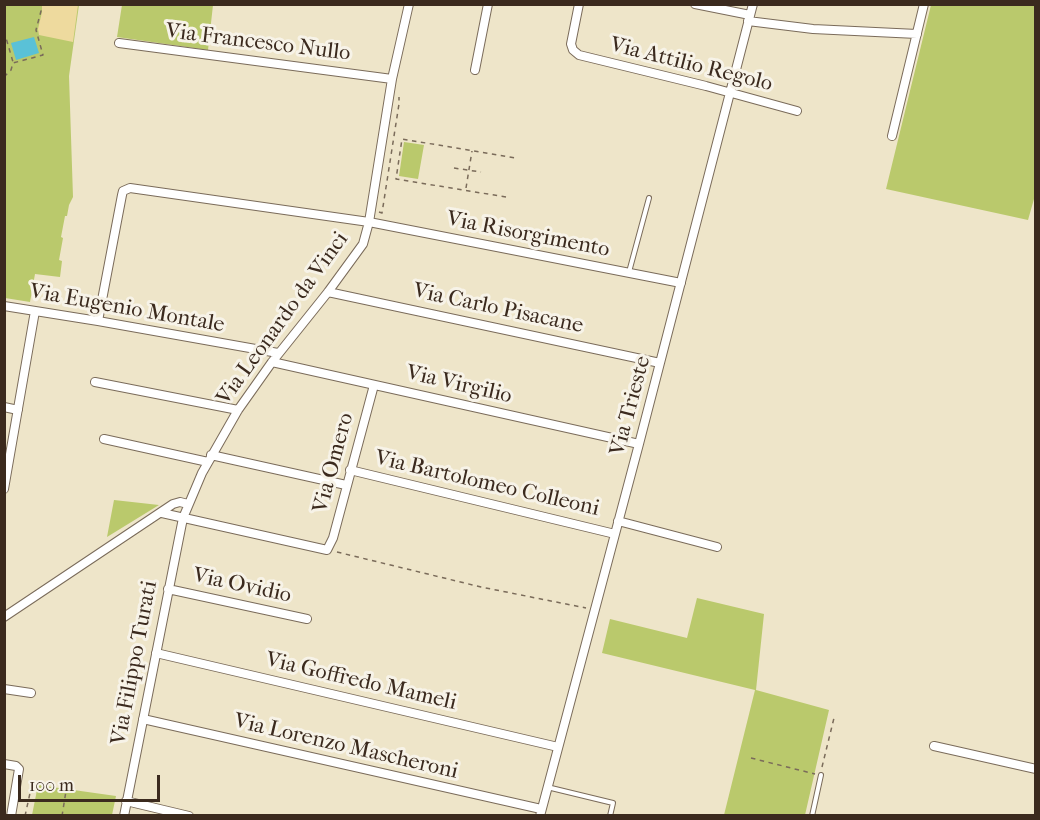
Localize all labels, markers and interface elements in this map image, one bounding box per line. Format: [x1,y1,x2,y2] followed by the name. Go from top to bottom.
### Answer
[164,19,352,67] street label: Via Francesco Nullo
[607,32,775,98] street label: Via Attilio Regolo
[444,206,612,264] street label: Via Risorgimento
[211,227,355,411] street label: Via Leonardo da Vinci
[411,278,585,340] street label: Via Carlo Pisacane
[27,279,227,339] street label: Via Eugenio Montale
[605,353,657,459] street label: Via Trieste
[404,360,514,410] street label: Via Virgilio
[308,410,360,516] street label: Via Omero
[372,445,602,523] street label: Via Bartolomeo Colleoni
[190,563,294,609] street label: Via Ovidio
[106,579,164,747] street label: Via Filippo Turati
[263,647,459,717] street label: Via Goffredo Mameli
[231,708,461,786] street label: Via Lorenzo Mascheroni
[21,763,164,801] scale bar
[29,775,74,796] text: 100 m

